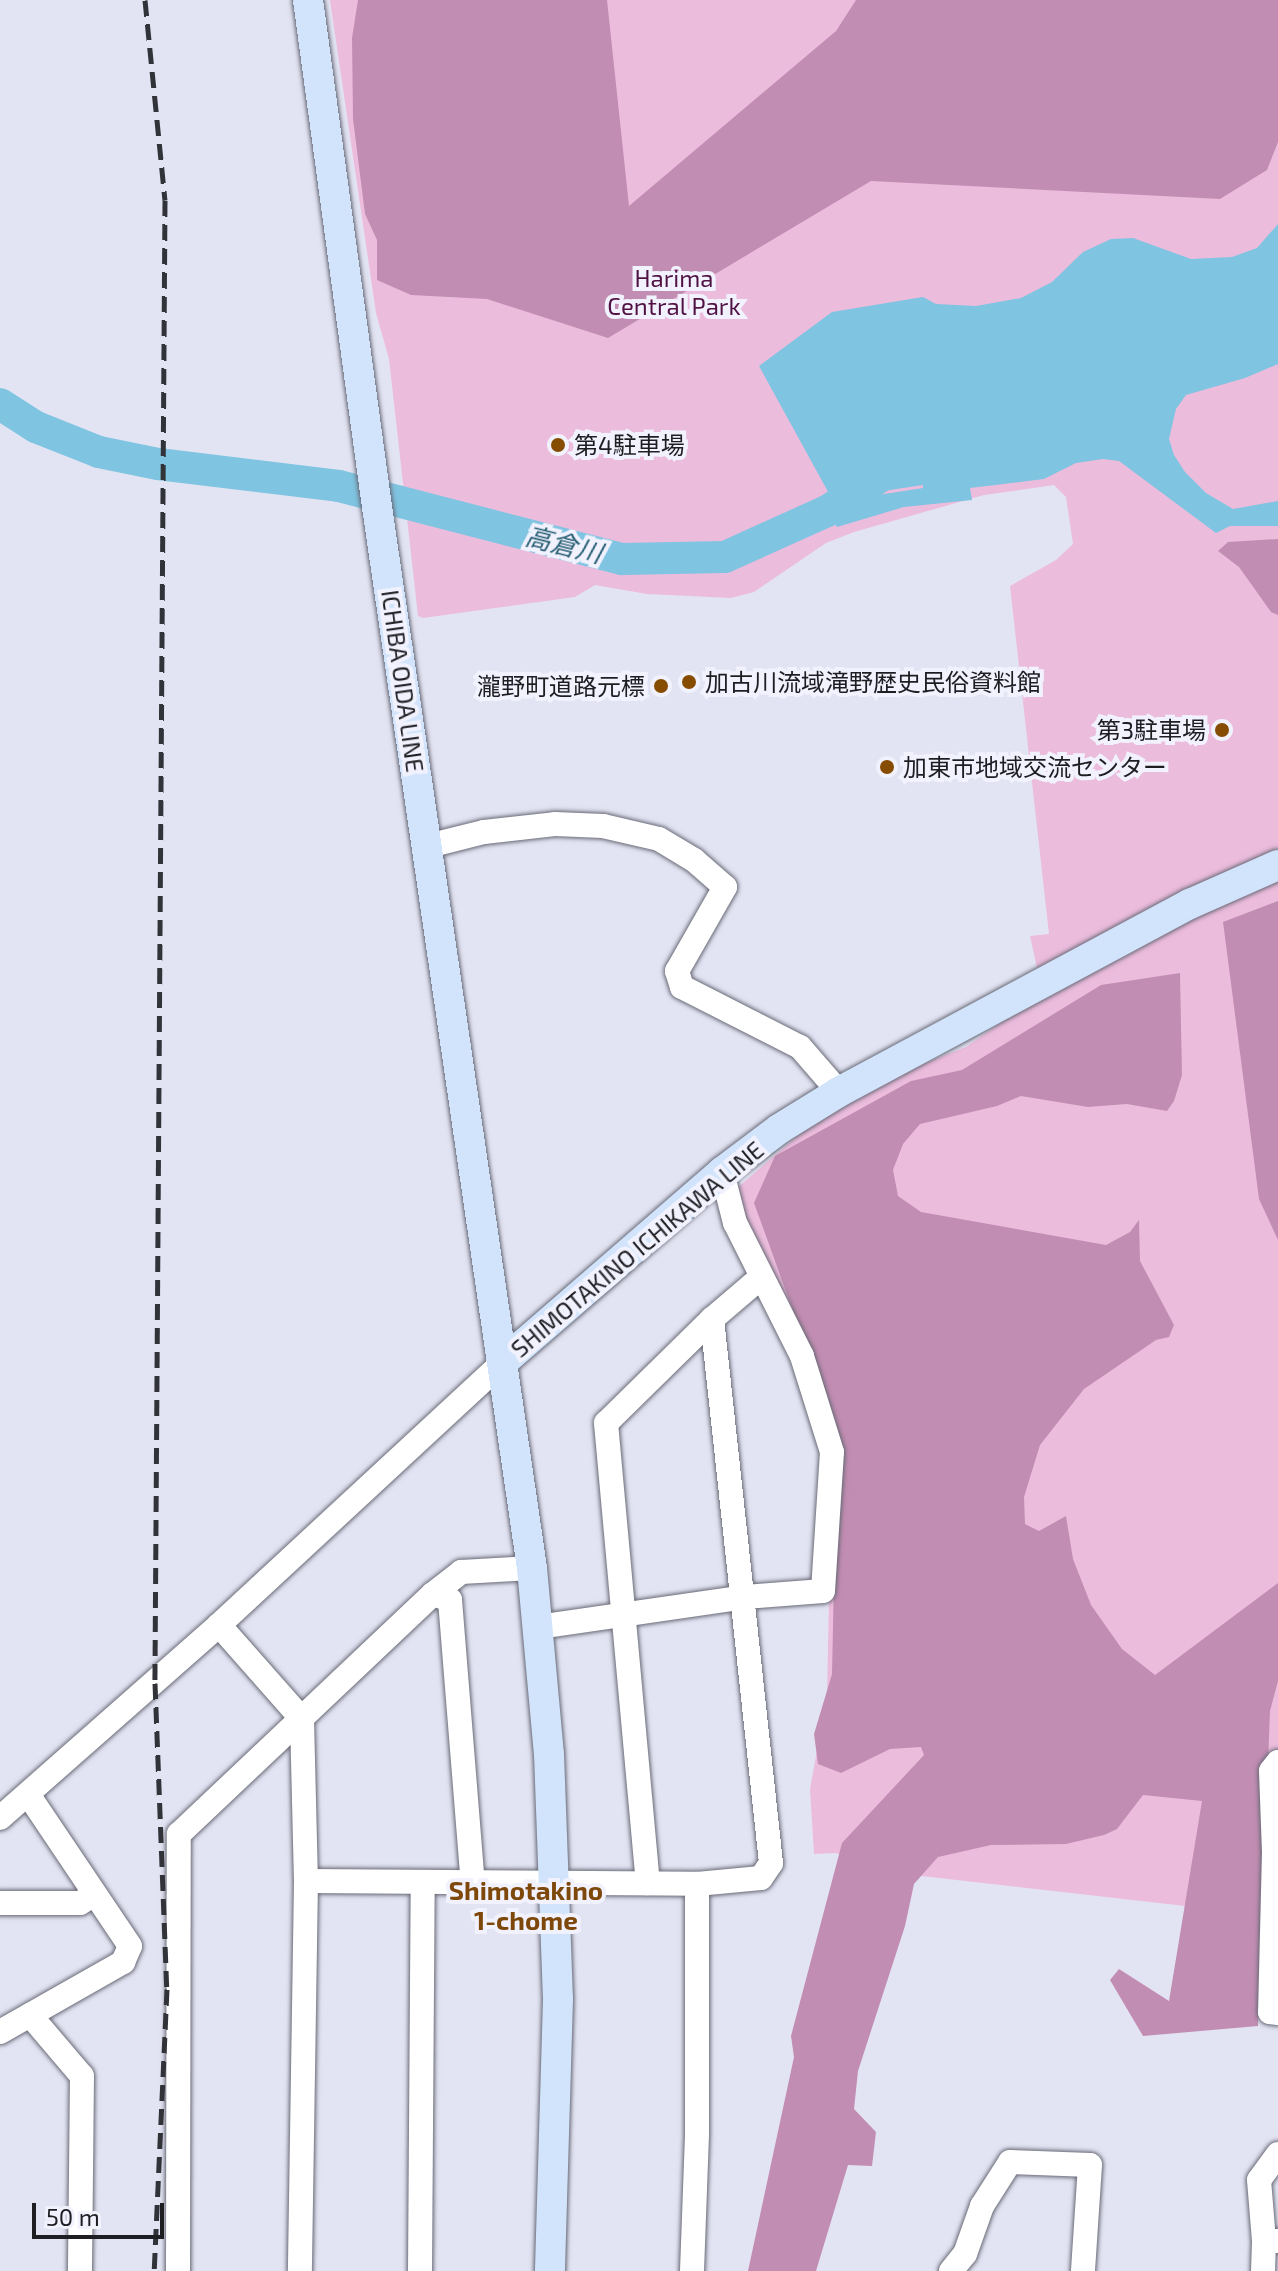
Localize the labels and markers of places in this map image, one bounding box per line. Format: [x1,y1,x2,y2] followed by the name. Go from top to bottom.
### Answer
[574,431,685,459] place label: 第4駐車場
[549,436,567,454] marker: 第4駐車場
[705,668,1041,696] place label: 加古川流域滝野歴史民俗資料館
[477,672,645,700] place label: 瀧野町道路元標
[680,673,698,691] marker: 加古川流域滝野歴史民俗資料館
[652,677,670,695] marker: 瀧野町道路元標
[1097,716,1206,744] place label: 第3駐車場
[1213,721,1231,739] marker: 第3駐車場
[903,753,1167,781] place label: 加東市地域交流センター
[878,758,896,776] marker: 加東市地域交流センター

